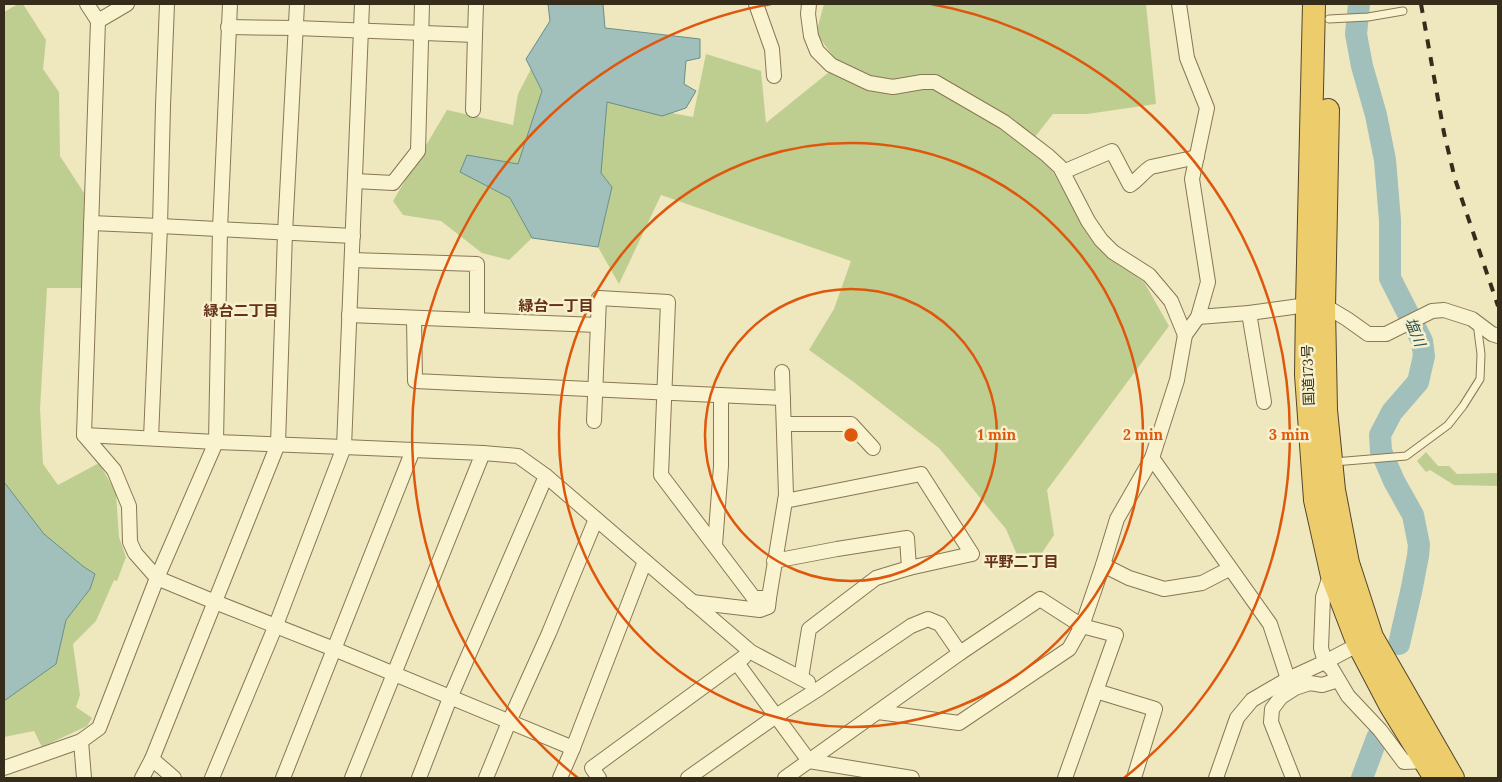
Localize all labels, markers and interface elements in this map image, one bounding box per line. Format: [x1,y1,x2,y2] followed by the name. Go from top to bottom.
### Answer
[518,296,594,315] district label: 緑台一丁目
[203,301,279,320] district label: 緑台二丁目
[1401,314,1431,351] water label: 塩川
[1298,344,1318,406] street label: 国道173号
[978,425,1017,444] text: 1 min
[1123,425,1164,444] text: 2 min
[1269,425,1310,444] text: 3 min
[842,426,860,444] centre of rings
[983,552,1059,571] district label: 平野二丁目

